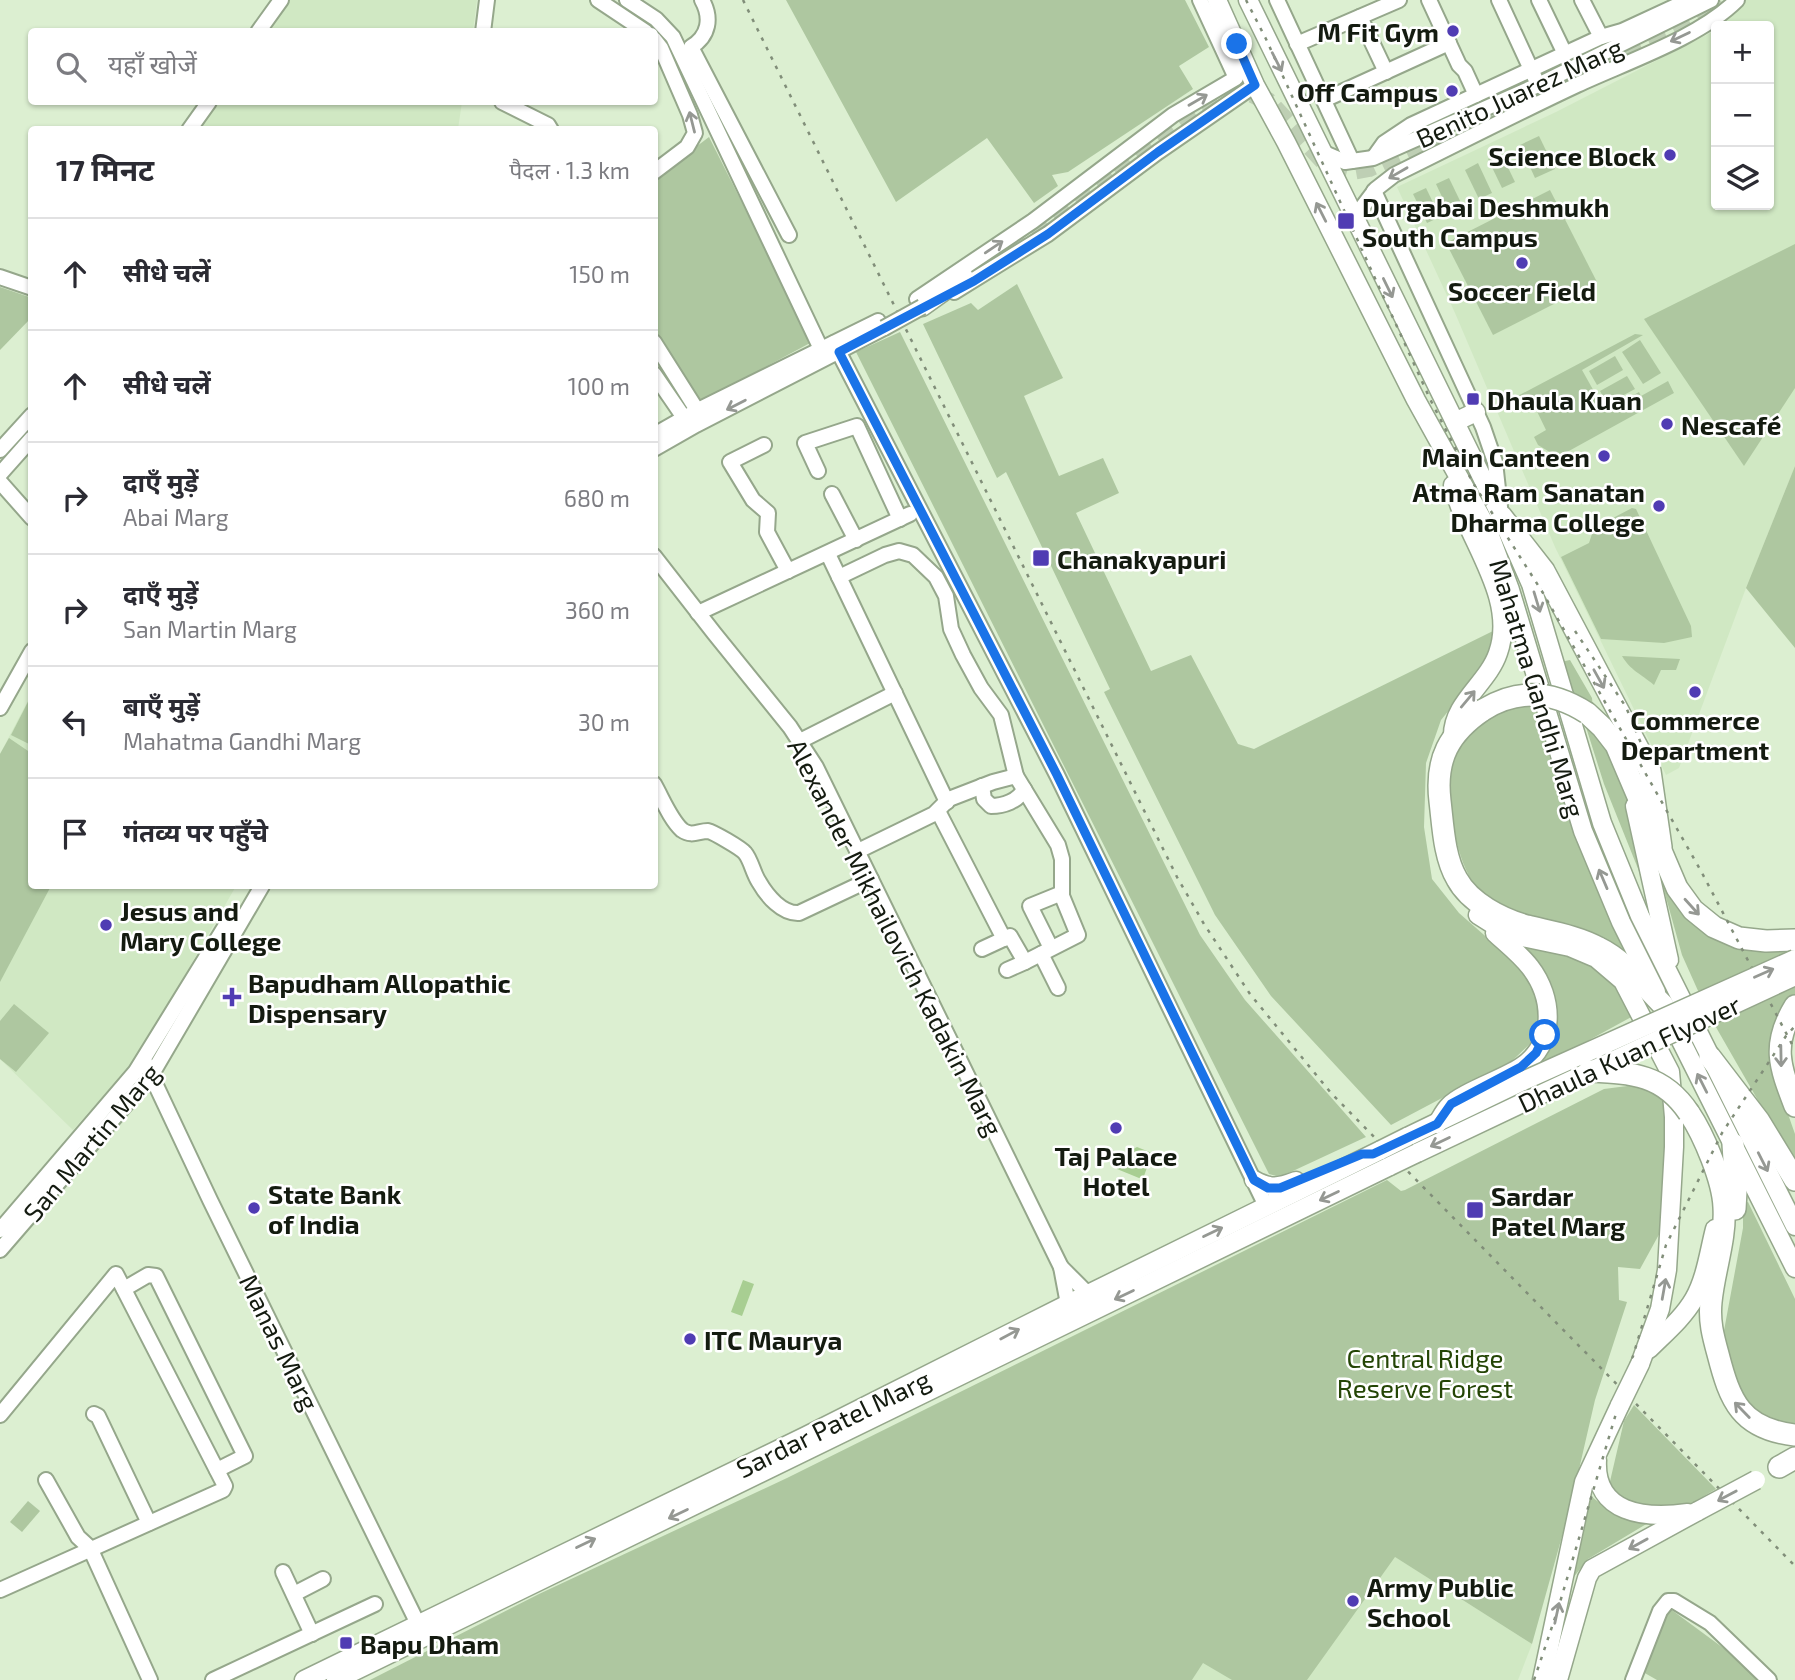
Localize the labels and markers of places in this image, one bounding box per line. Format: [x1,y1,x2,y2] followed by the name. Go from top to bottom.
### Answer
[1317,16,1439,48] place label: M Fit Gym
[1445,23,1461,39] marker: M Fit Gym
[1297,76,1438,107] place label: Off Campus
[1444,83,1460,99] marker: Off Campus
[1488,140,1656,171] place label: Science Block
[1662,147,1678,163] marker: Science Block
[1362,191,1609,252] place label: Durgabai Deshmukh South Campus
[1336,211,1356,231] marker: Durgabai Deshmukh South Campus
[1514,255,1530,271] marker: Soccer Field
[1448,275,1596,306] place label: Soccer Field
[1487,384,1642,415] place label: Dhaula Kuan
[1465,391,1481,407] marker: Dhaula Kuan
[1681,409,1781,440] place label: Nescafé
[1659,416,1675,432] marker: Nescafé
[1422,441,1590,472] place label: Main Canteen
[1596,448,1612,464] marker: Main Canteen
[1413,476,1645,537] place label: Atma Ram Sanatan Dharma College
[1651,498,1667,514] marker: Atma Ram Sanatan Dharma College
[1057,543,1226,575] place label: Chanakyapuri
[1031,548,1051,568] marker: Chanakyapuri
[1687,684,1703,700] marker: Commerce Department
[1621,704,1770,765] place label: Commerce Department
[120,895,281,957] place label: Jesus and Mary College
[98,917,114,933] marker: Jesus and Mary College
[248,967,511,1029] place label: Bapudham Allopathic Dispensary
[222,987,242,1007] marker: Bapudham Allopathic Dispensary
[1108,1120,1124,1136] marker: Taj Palace Hotel
[1055,1140,1177,1201] place label: Taj Palace Hotel
[268,1178,402,1239] place label: State Bank of India
[1491,1180,1625,1241] place label: Sardar Patel Marg
[246,1200,262,1216] marker: State Bank of India
[1465,1200,1485,1220] marker: Sardar Patel Marg
[704,1324,842,1356] place label: ITC Maurya
[682,1331,698,1347] marker: ITC Maurya
[1367,1571,1514,1632] place label: Army Public School
[1345,1593,1361,1609] marker: Army Public School
[360,1628,499,1659] place label: Bapu Dham
[338,1635,354,1651] marker: Bapu Dham

